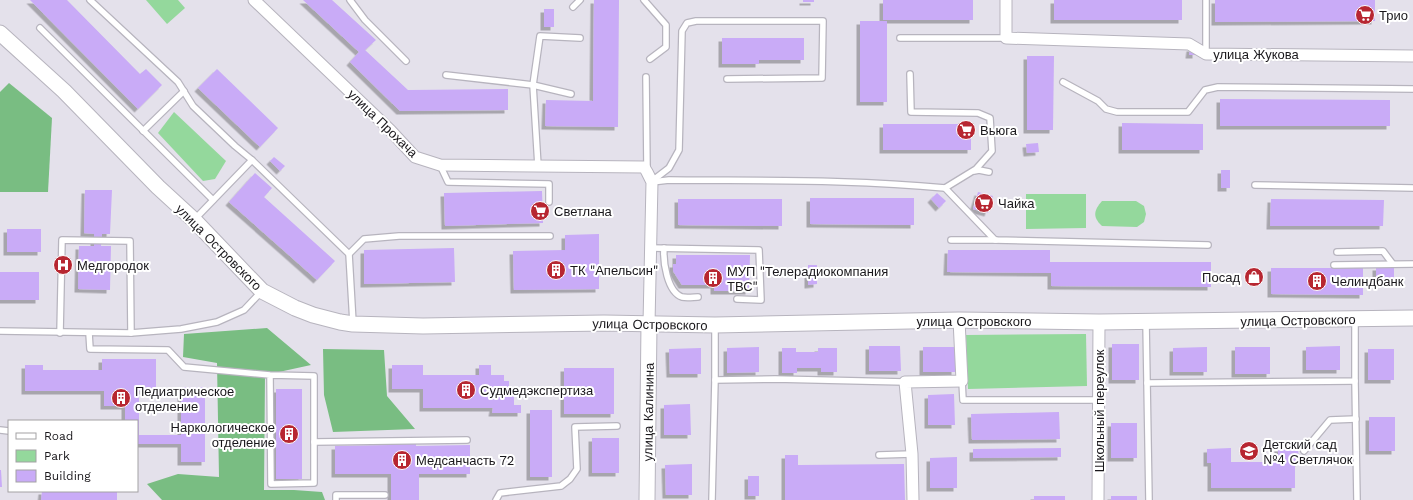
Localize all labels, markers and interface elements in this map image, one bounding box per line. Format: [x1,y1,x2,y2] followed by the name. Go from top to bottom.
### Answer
[1354,4,1376,26] supermarket icon: Трио
[1379,8,1408,23] place label: Трио
[1213,47,1300,62] street label: улица Жукова
[345,86,421,161] street label: улица Прохача
[955,119,977,141] supermarket icon: Вьюга
[980,123,1018,138] place label: Вьюга
[973,192,995,214] supermarket icon: Чайка
[998,196,1035,211] place label: Чайка
[529,200,551,222] supermarket icon: Светлана
[173,201,265,293] street label: улица Островского
[554,204,613,219] place label: Светлана
[52,254,74,276] hospital icon: Медгородок
[77,258,149,273] place label: Медгородок
[545,259,567,281] building icon: ТК "Апельсин"
[570,263,658,278] place label: ТК "Апельсин"
[727,264,888,294] place label: МУП "Телерадиокомпания ТВС"
[1243,266,1265,288] shop icon: Посад
[702,267,724,289] building icon: МУП "Телерадиокомпания ТВС"
[1202,270,1240,285] place label: Посад
[1306,270,1328,292] building icon: Челиндбанк
[1331,274,1404,289] place label: Челиндбанк
[1240,312,1356,329] street label: улица Островского
[916,314,1032,329] street label: улица Островского
[592,316,708,333] street label: улица Островского
[1092,349,1107,472] street label: Школьный переулок
[640,362,657,461] street label: улица Калинина
[455,379,477,401] building icon: Судмедэкспертиза
[480,383,594,398] place label: Судмедэкспертиза
[135,384,234,414] place label: Педиатрическое отделение
[110,387,132,409] building icon: Педиатрическое отделение
[8,420,138,492] legend
[171,420,275,450] place label: Наркологическое отделение
[278,423,300,445] building icon: Наркологическое отделение
[44,429,73,443] text: Road
[1263,437,1353,467] place label: Детский сад №4 Светлячок
[1238,440,1260,462] school or university icon: Детский сад №4 Светлячок
[44,449,70,463] text: Park
[391,449,413,471] building icon: Медсанчасть 72
[416,453,514,468] place label: Медсанчасть 72
[44,469,91,483] text: Building

